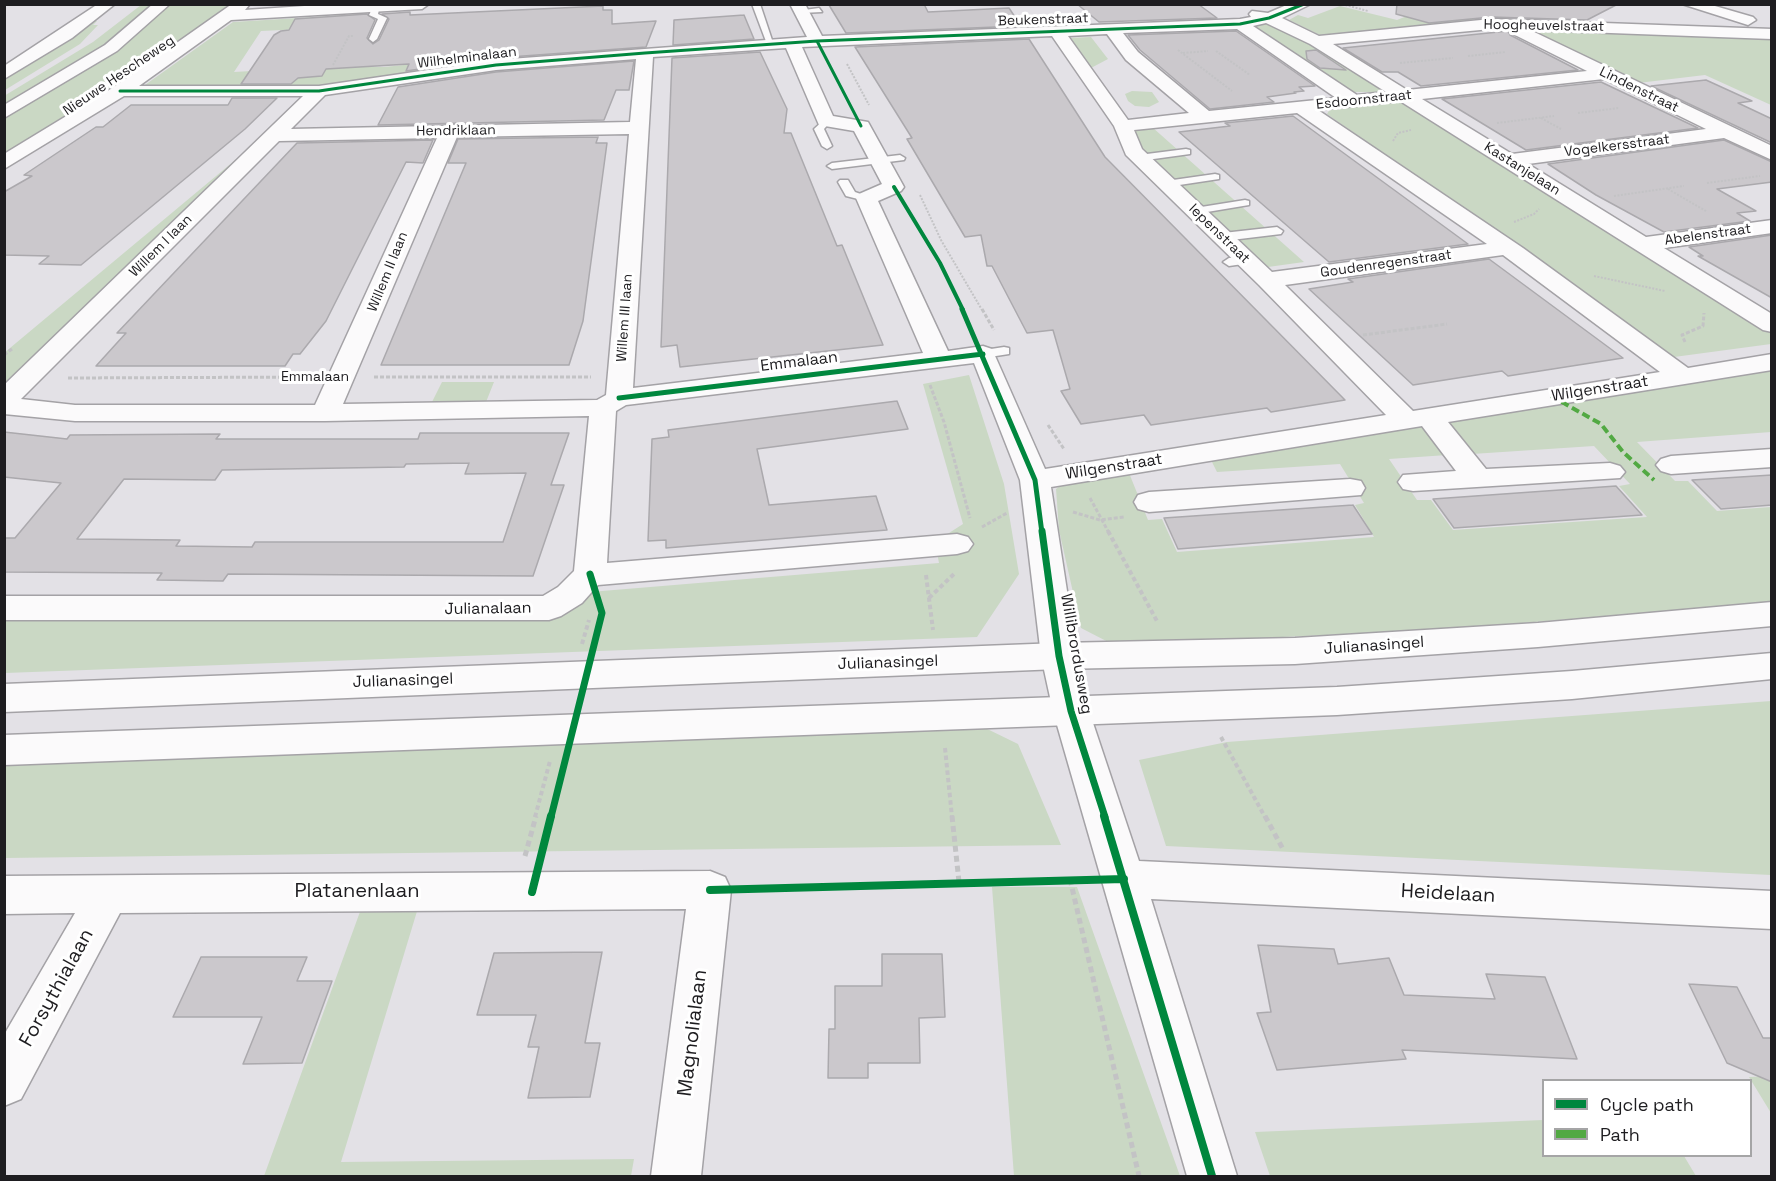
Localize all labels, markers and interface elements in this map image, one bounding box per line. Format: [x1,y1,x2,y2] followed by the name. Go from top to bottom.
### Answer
[997,10,1089,30] street label: Beukenstraat
[1484,17,1604,35] street label: Hoogheuvelstraat
[60,32,178,120] street label: Nieuwe Hescheweg
[417,44,517,72] street label: Wilhelminalaan
[1597,64,1681,116] street label: Lindenstraat
[1315,87,1413,113] street label: Esdoornstraat
[416,122,496,140] street label: Hendriklaan
[1563,131,1671,161] street label: Vogelkersstraat
[1481,139,1563,199] street label: Kastanjelaan
[1185,201,1253,267] street label: Iepenstraat
[126,211,196,281] street label: Willem I laan
[1664,221,1752,249] street label: Abelenstraat
[364,229,412,315] street label: Willem II laan
[1319,246,1453,282] street label: Goudenregenstraat
[614,273,636,363] street label: Willem III laan
[759,348,839,376] street label: Emmalaan
[281,369,349,385] street label: Emmalaan
[1550,372,1650,406] street label: Wilgenstraat
[1064,450,1164,484] street label: Wilgenstraat
[1056,592,1096,716] street label: Willibrordusweg
[444,599,532,619] street label: Julianalaan
[1323,633,1425,659] street label: Julianasingel
[837,652,939,674] street label: Julianasingel
[352,670,454,692] street label: Julianasingel
[295,880,419,904] street label: Platanenlaan
[1400,880,1496,908] street label: Heidelaan
[15,925,99,1051] street label: Forsythialaan
[673,968,713,1098] street label: Magnolialaan
[1542,1079,1752,1157] legend
[1600,1093,1694,1116] text: Cycle path
[1600,1123,1640,1146] text: Path

